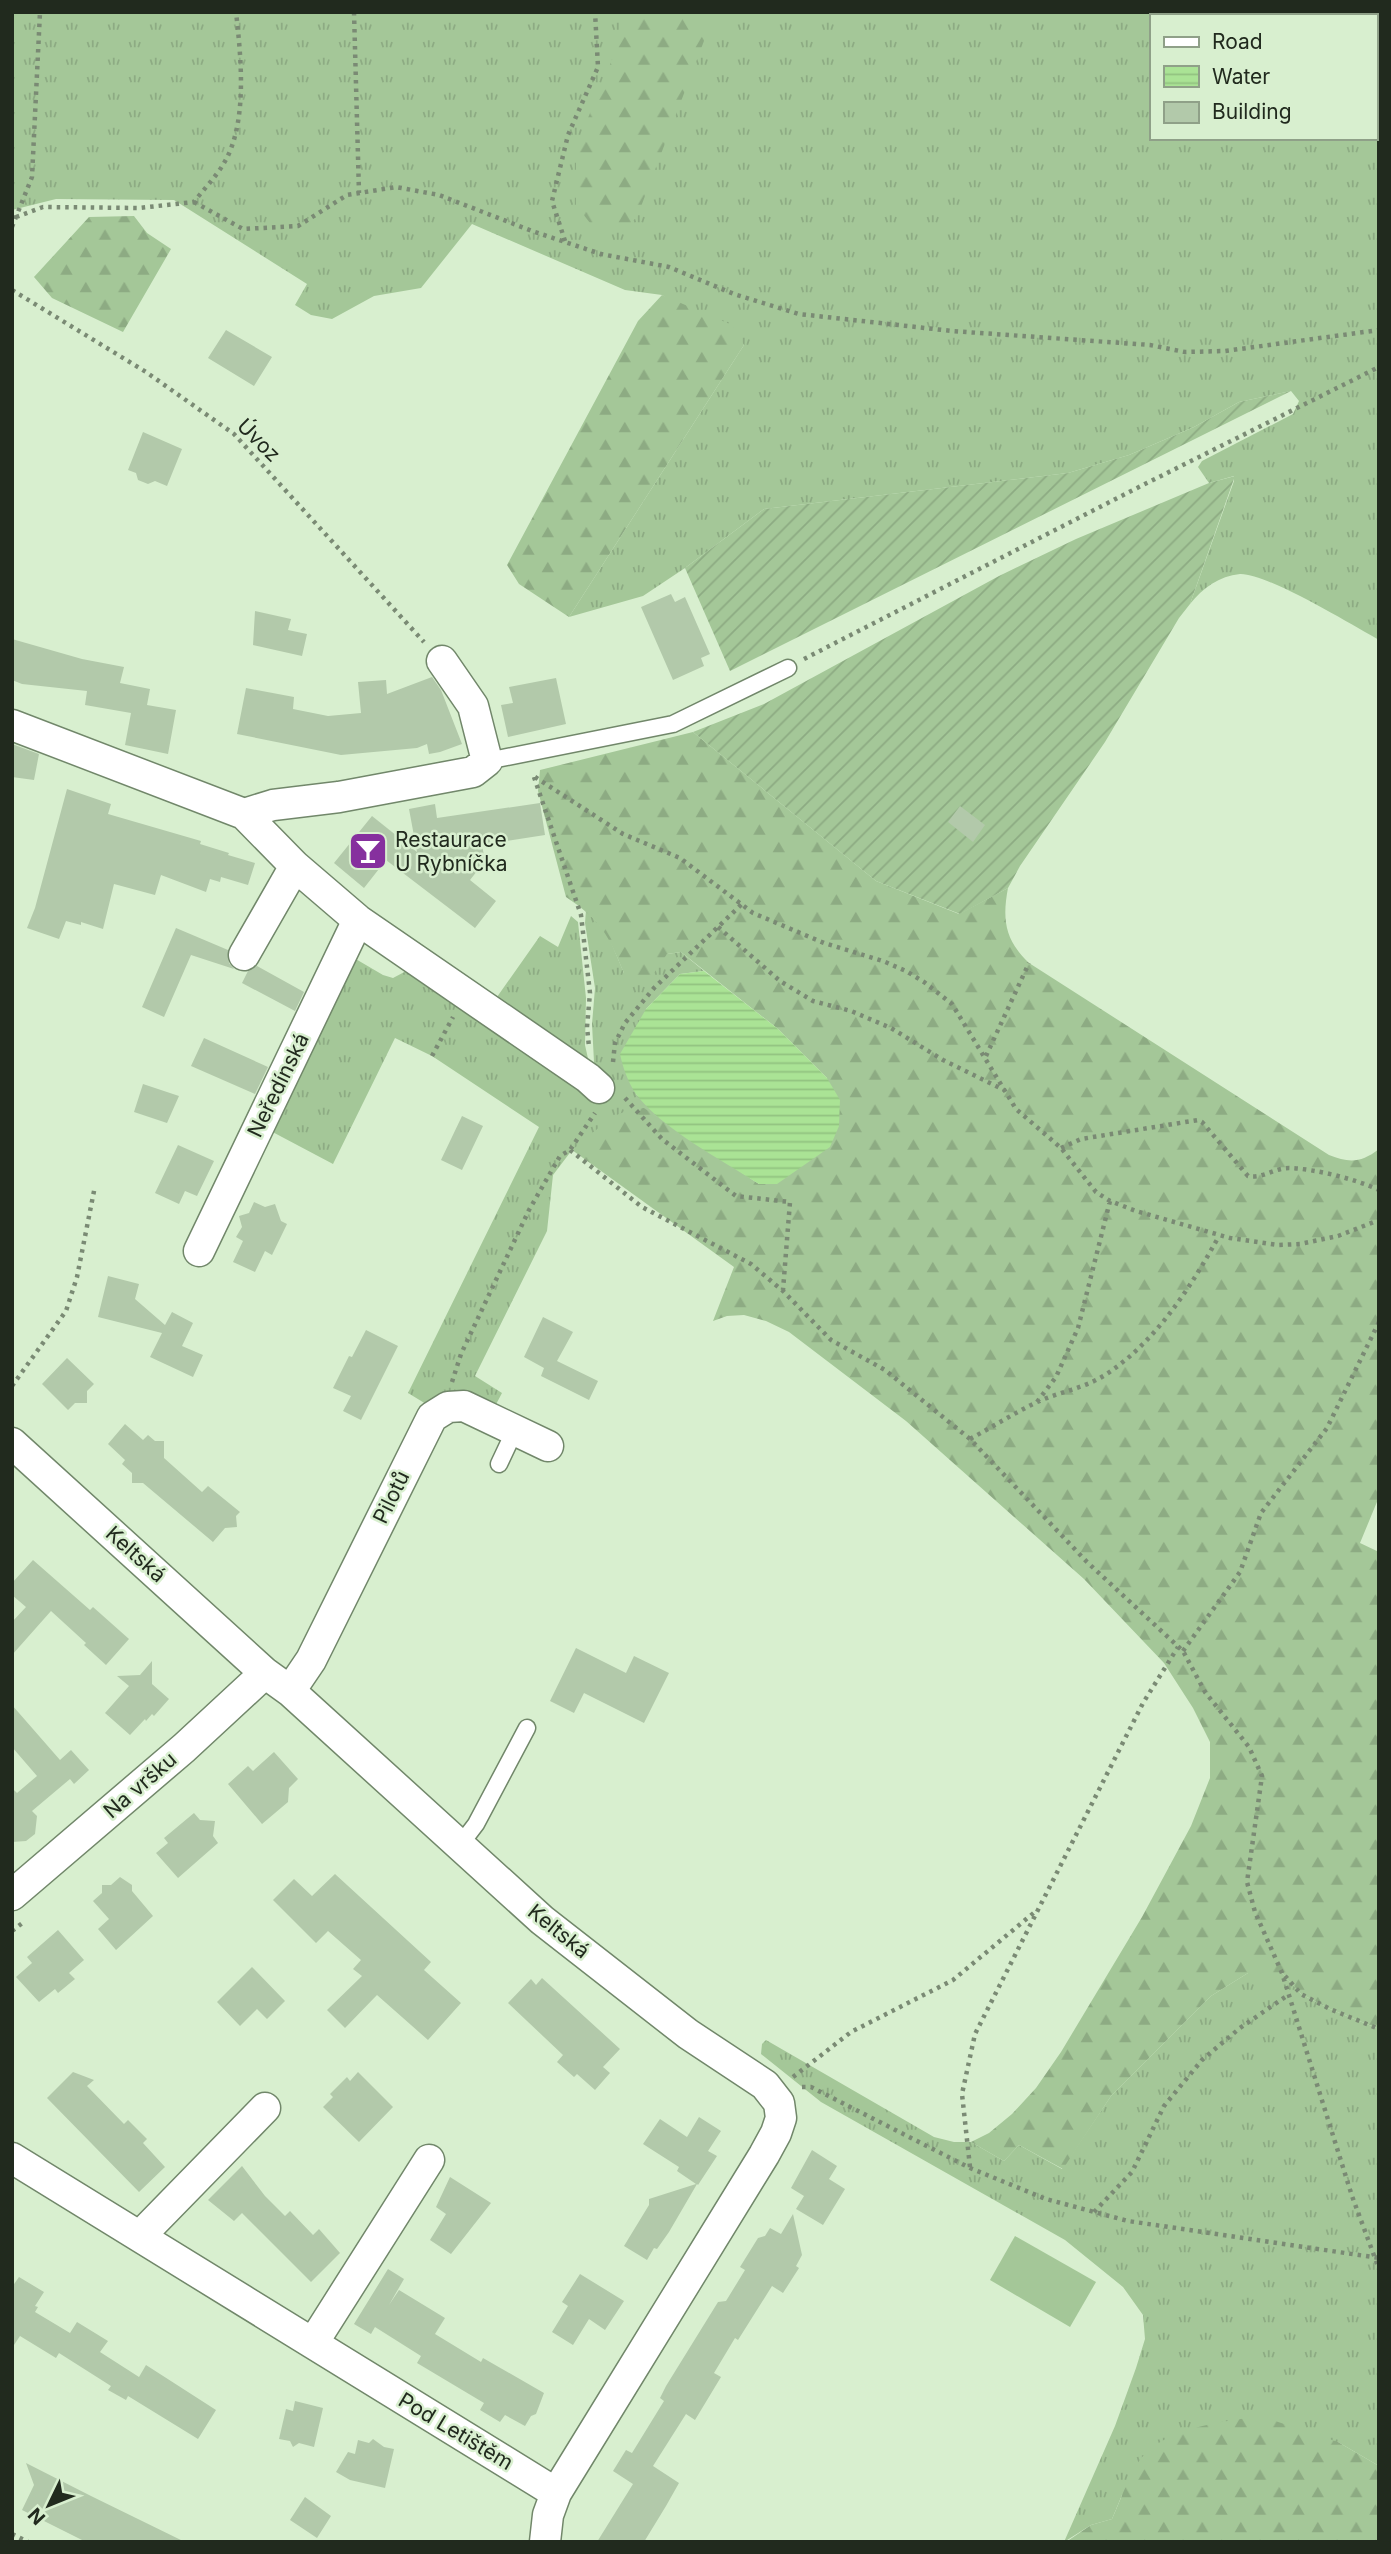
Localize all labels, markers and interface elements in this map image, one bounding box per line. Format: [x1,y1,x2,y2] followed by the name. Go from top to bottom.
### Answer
[1150,14,1377,140] legend
[1212,29,1263,54] text: Road
[1212,64,1270,89] text: Water
[1212,99,1292,124] text: Building
[232,412,287,467] street label: Úvoz
[395,827,508,876] place label: Restaurace U Rybníčka
[347,830,389,872] bar icon: Restaurace U Rybníčka
[242,1029,314,1141] street label: Neředínská
[368,1467,414,1527] street label: Pilotů
[101,1521,171,1587] street label: Keltská
[98,1747,182,1823] street label: Na vršku
[523,1899,595,1963] street label: Keltská
[394,2387,518,2475] street label: Pod Letištěm
[14,2470,84,2540] north arrow
[24,2503,50,2529] text: N

